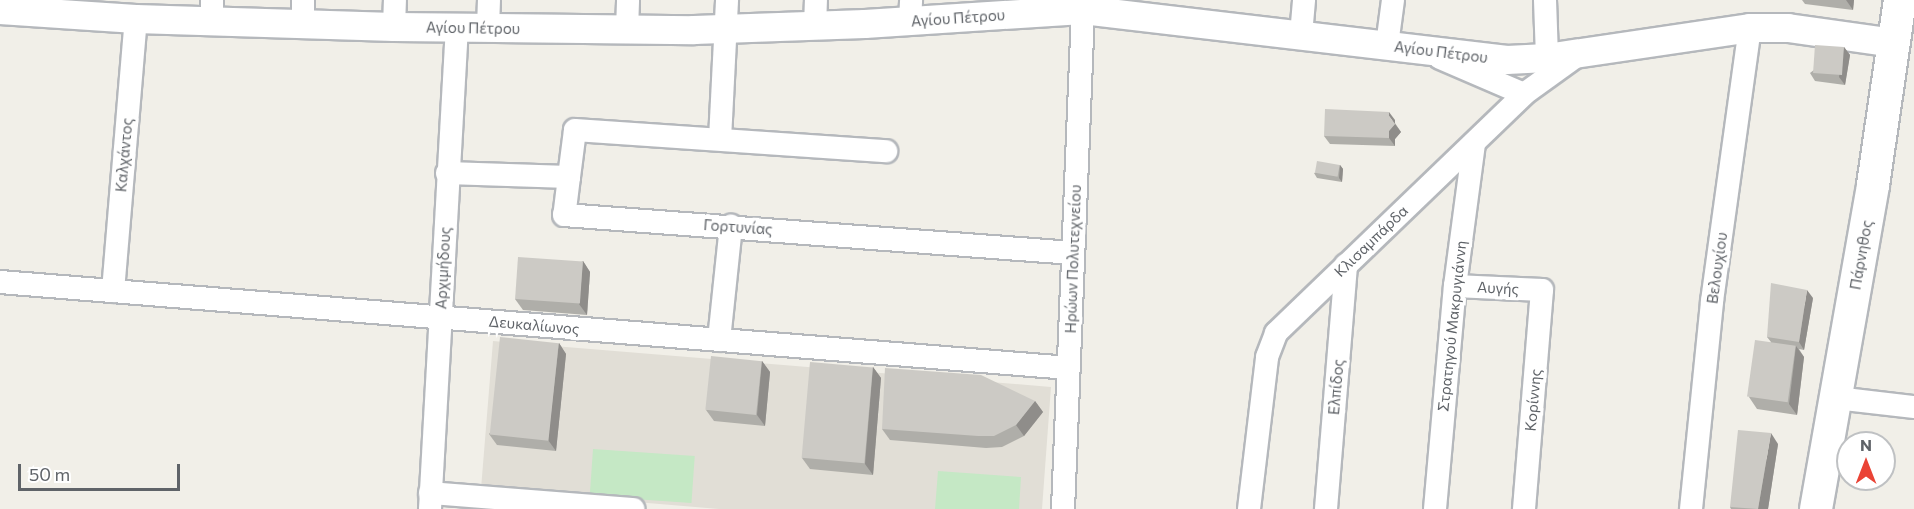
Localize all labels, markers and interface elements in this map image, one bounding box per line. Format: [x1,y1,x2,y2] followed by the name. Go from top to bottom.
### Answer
[910,6,1006,30] street label: Αγίου Πέτρου
[426,18,520,38] street label: Αγίου Πέτρου
[1393,37,1489,67] street label: Αγίου Πέτρου
[112,117,136,193] street label: Καλχάντος
[1061,184,1085,334] street label: Ηρώων Πολυτεχνείου
[1331,201,1411,281] street label: Κλισαμπάρδα
[703,216,773,238] street label: Γορτυνίας
[1846,219,1876,291] street label: Πάρνηθος
[432,226,454,310] street label: Αρχιμήδους
[1703,231,1731,305] street label: Βελουχίου
[1434,240,1470,412] street label: Στρατηγού Μακρυγιάννη
[1477,278,1519,298] street label: Αυγής
[488,312,580,338] street label: Δευκαλίωνος
[1325,358,1347,416] street label: Ελπίδος
[1521,368,1545,432] street label: Κορίννης
[1836,431,1896,491] north arrow
[1860,435,1872,454] text: N
[21,452,183,490] scale bar
[29,463,70,485] text: 50 m

